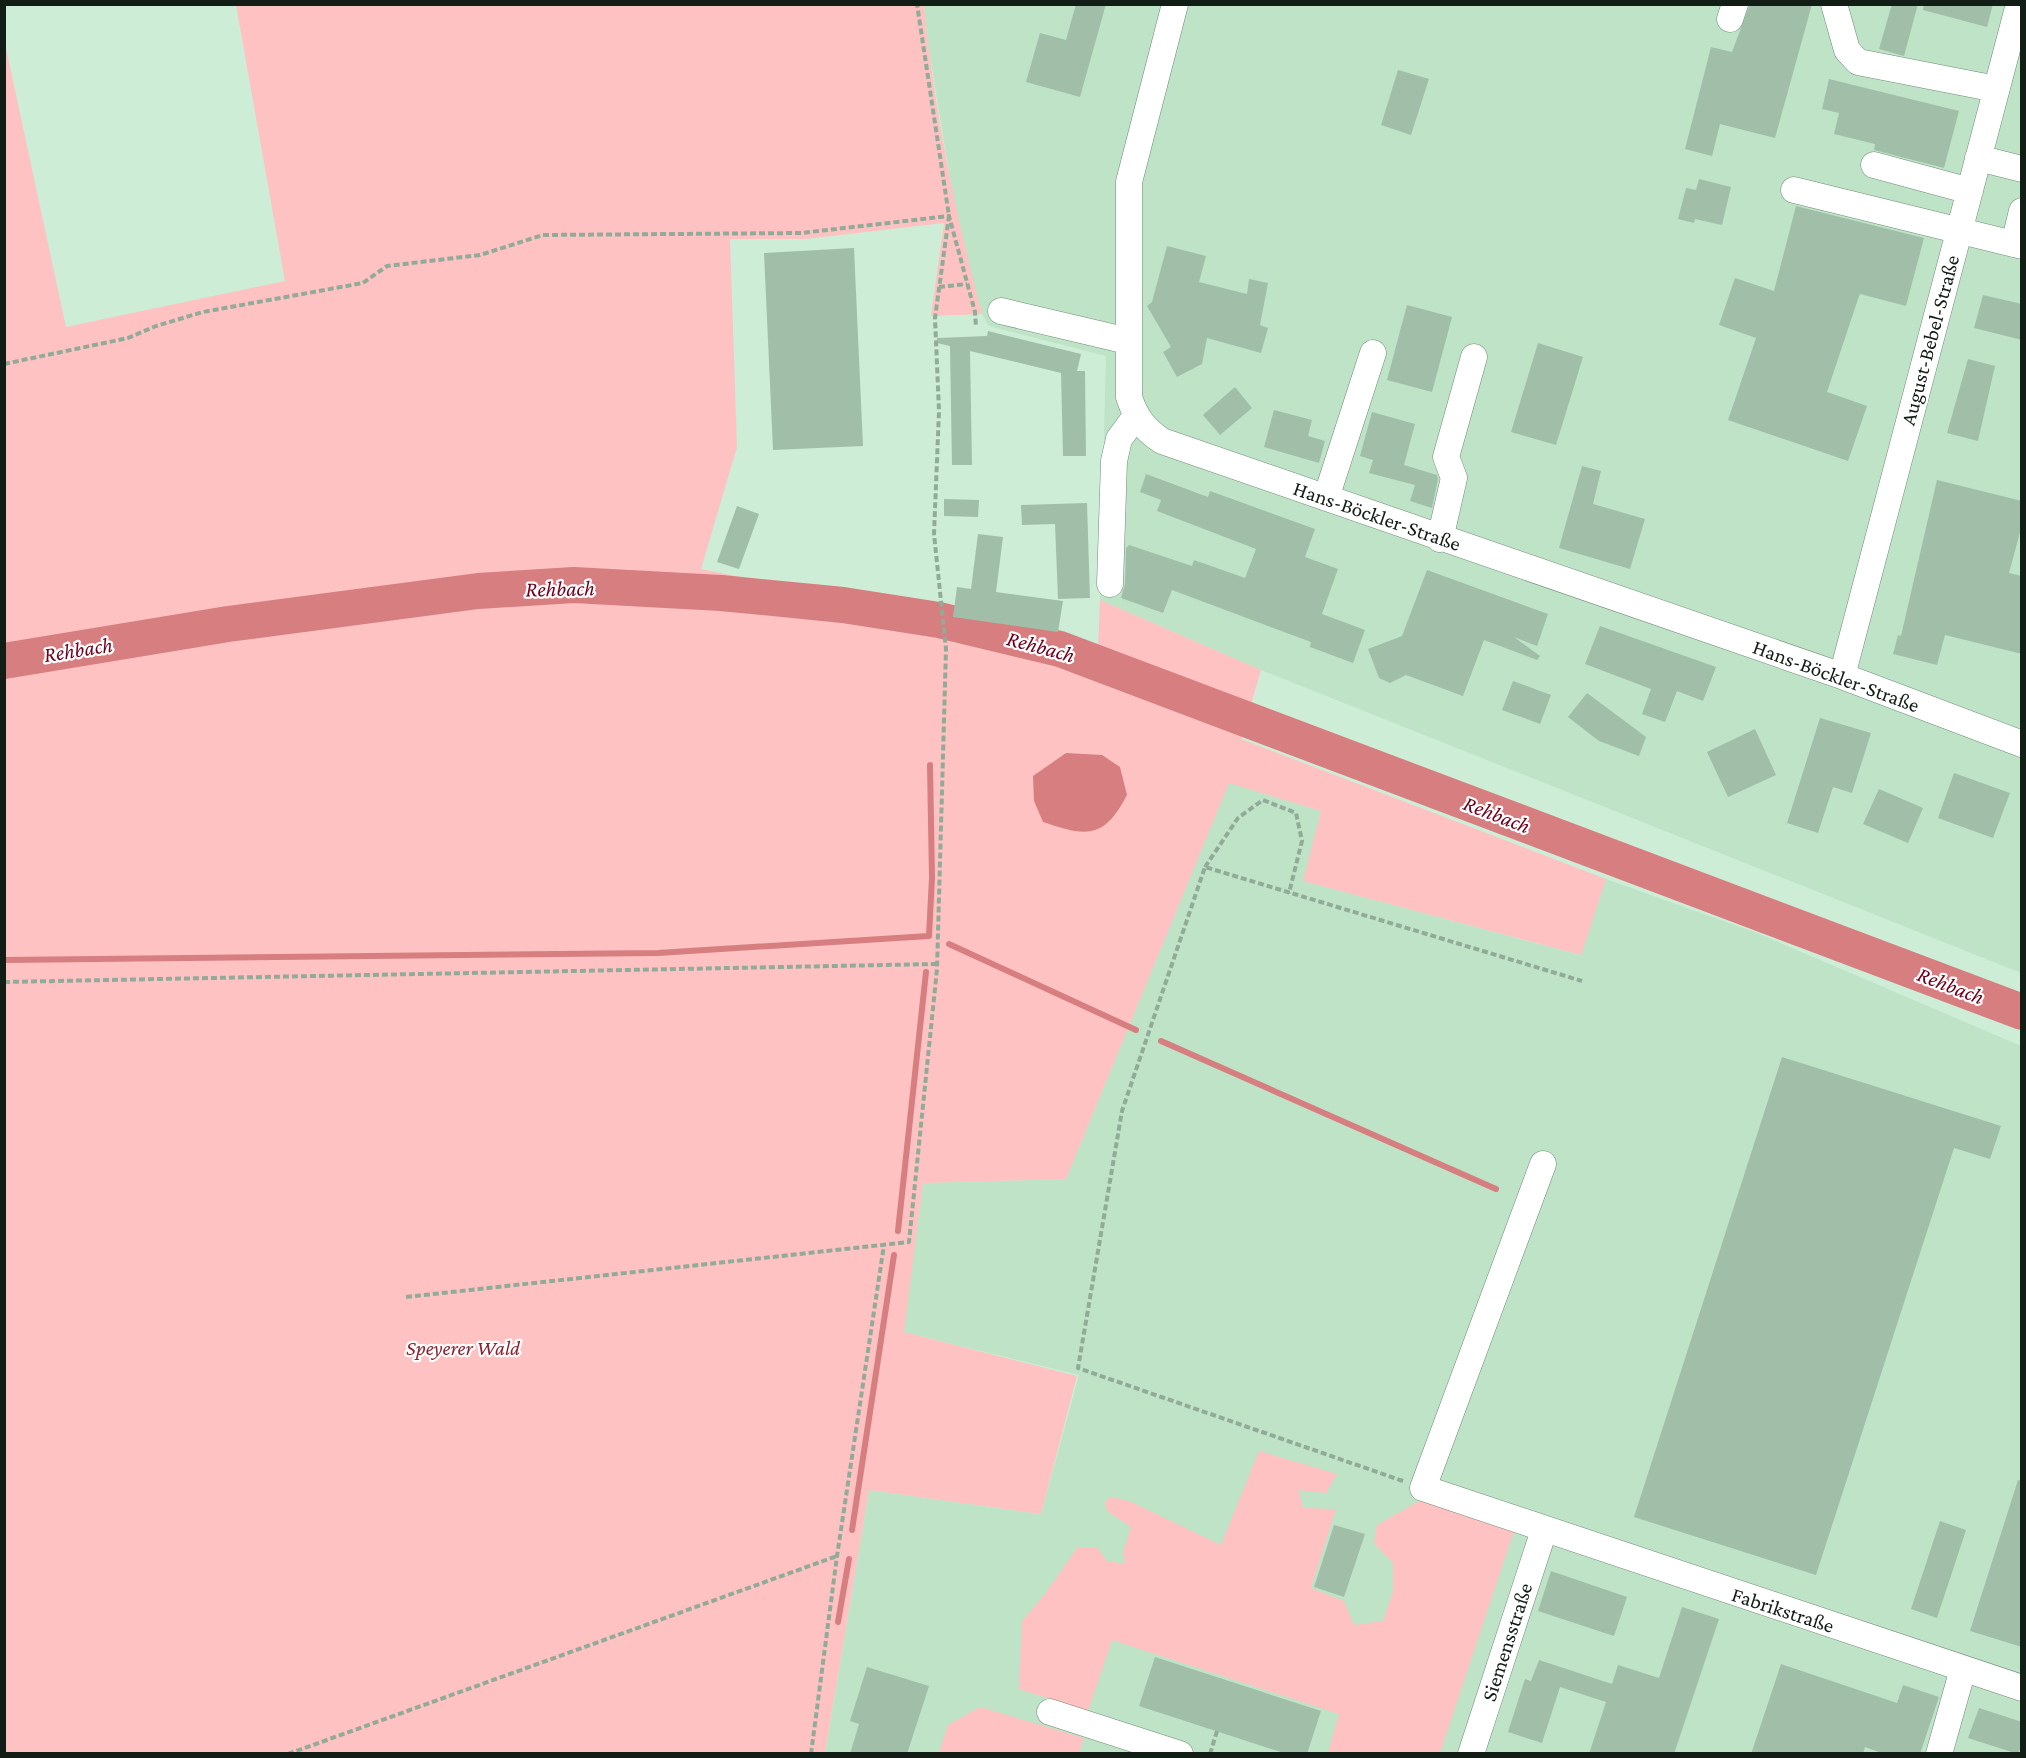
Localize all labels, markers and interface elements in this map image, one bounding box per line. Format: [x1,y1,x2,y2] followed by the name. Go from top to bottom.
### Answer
[1896,252,1964,428] street label: August-Bebel-Straße
[1290,476,1464,556] street label: Hans-Böckler-Straße
[525,575,595,602] water label: Rehbach
[1004,625,1078,668] water label: Rehbach
[42,632,114,667] water label: Rehbach
[1749,635,1923,717] street label: Hans-Böckler-Straße
[1460,790,1534,839] water label: Rehbach
[1914,961,1988,1010] water label: Rehbach
[406,1336,521,1360] park label: Speyerer Wald
[1477,1580,1537,1704] street label: Siemensstraße
[1729,1582,1837,1638] street label: Fabrikstraße

